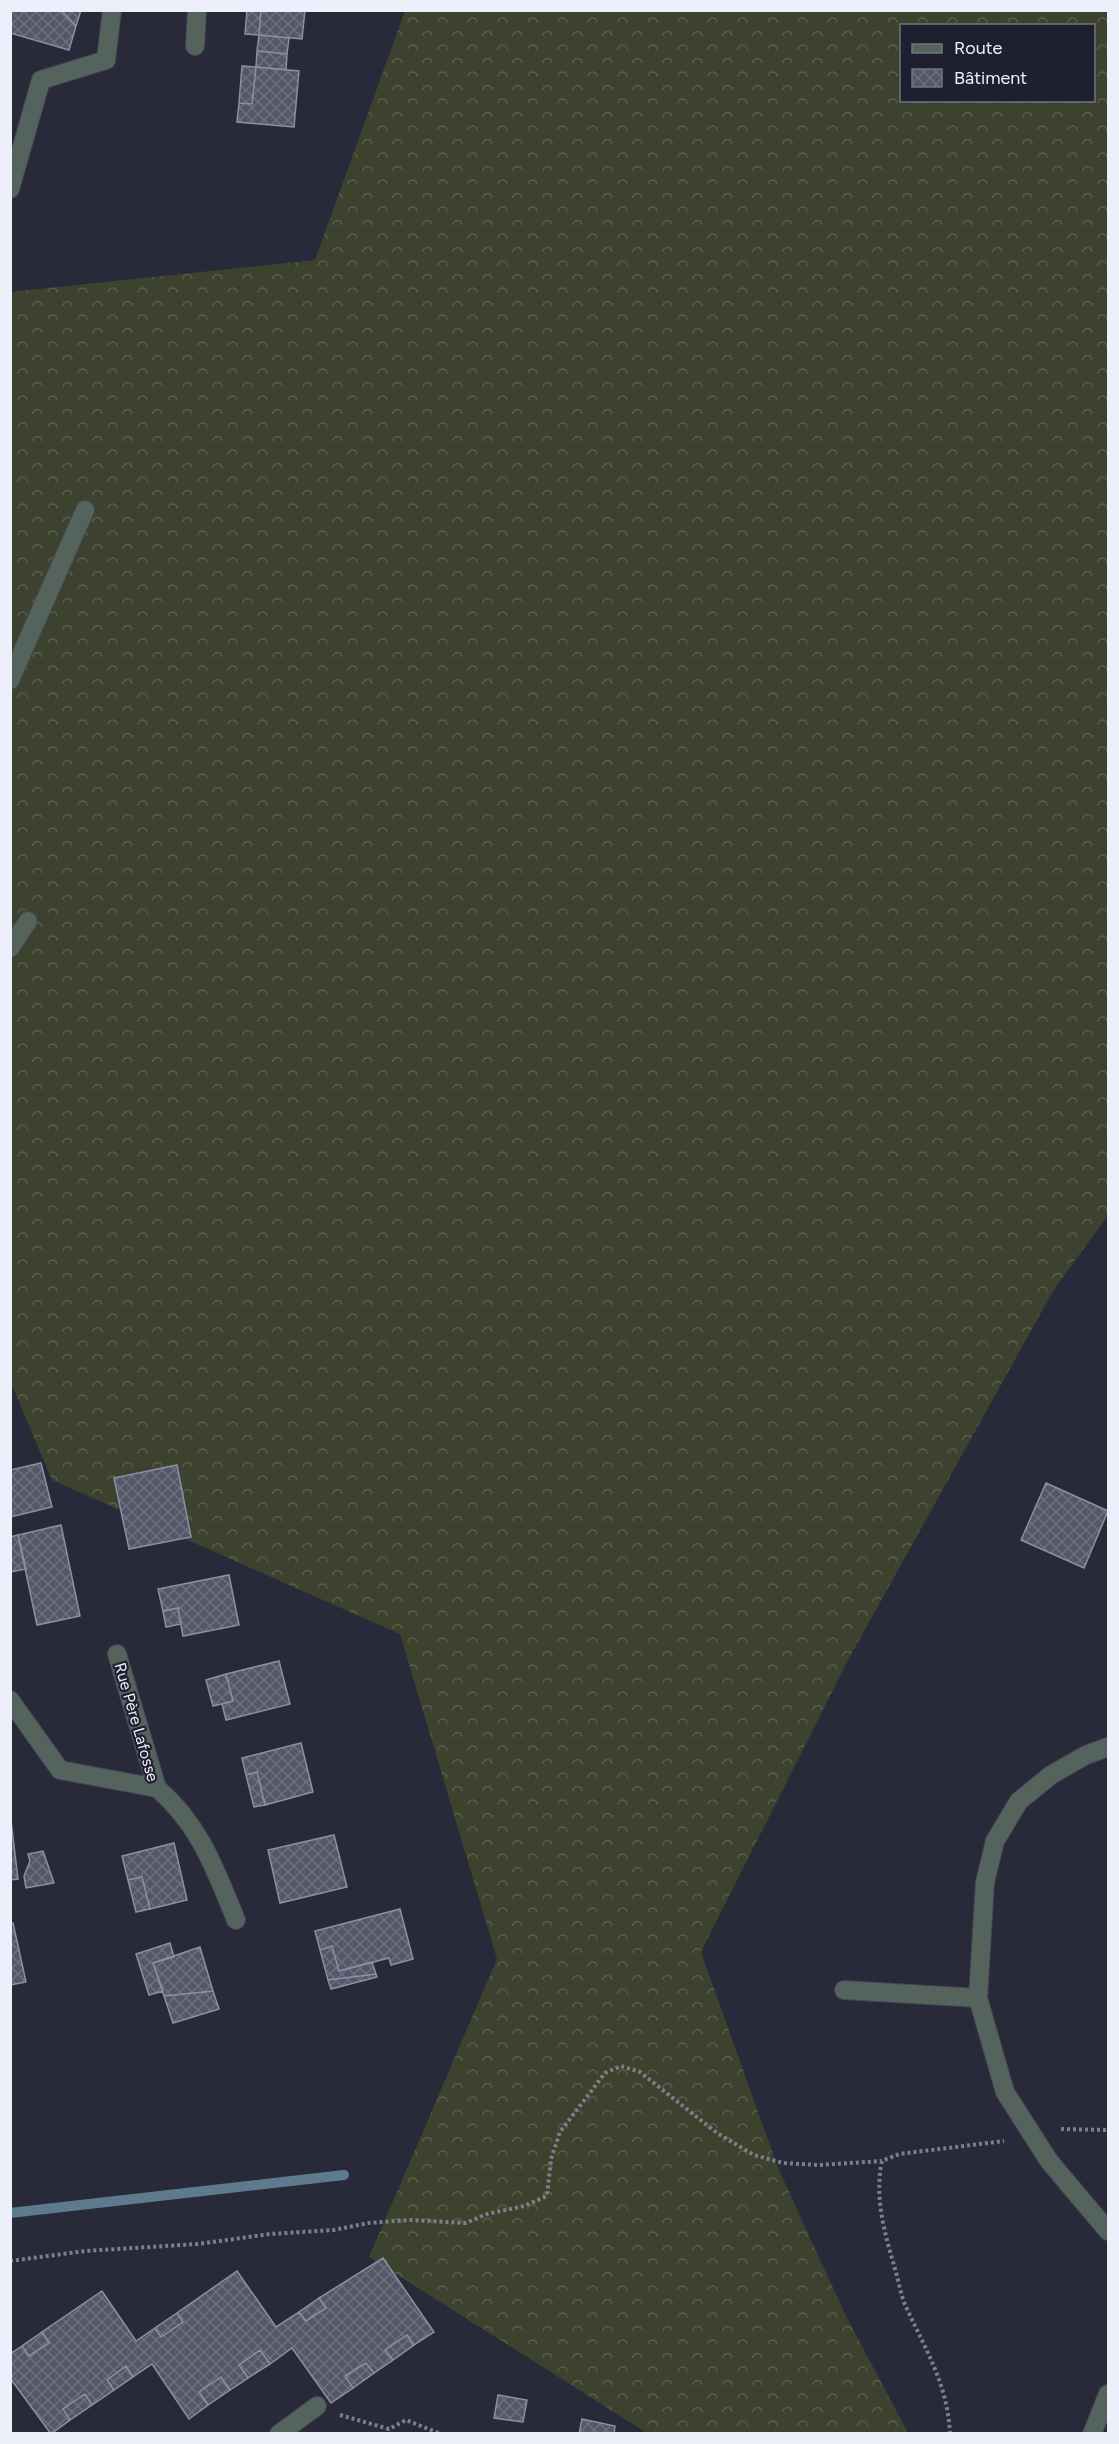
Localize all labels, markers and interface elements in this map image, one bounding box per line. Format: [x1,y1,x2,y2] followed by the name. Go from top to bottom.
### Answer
[900,24,1095,102] legend
[954,37,1003,59] text: Route
[954,67,1027,89] text: Bâtiment
[110,1660,163,1784] street label: Rue Père Lafosse

